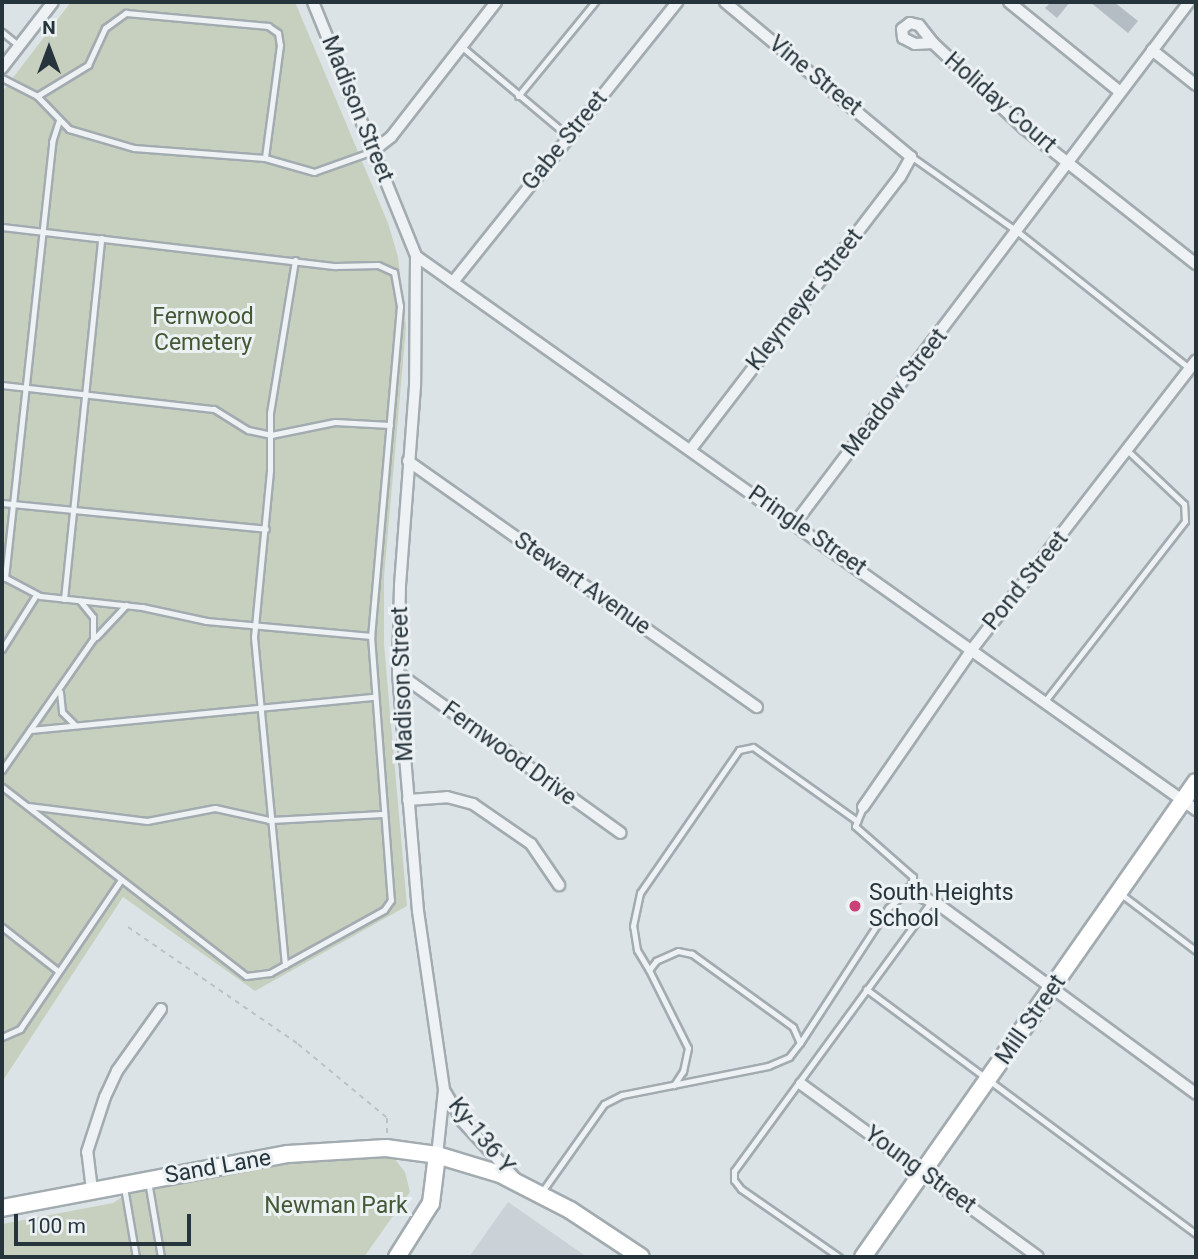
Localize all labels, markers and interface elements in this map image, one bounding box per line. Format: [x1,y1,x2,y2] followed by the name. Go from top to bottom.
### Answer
[14,14,84,84] north arrow
[42,16,56,39] text: N
[763,30,867,122] street label: Vine Street
[315,32,399,186] street label: Madison Street
[938,47,1062,159] street label: Holiday Court
[517,86,613,196] street label: Gabe Street
[741,224,869,376] street label: Kleymeyer Street
[152,303,254,357] park label: Fernwood Cemetery
[837,324,953,462] street label: Meadow Street
[743,480,871,582] street label: Pringle Street
[978,526,1074,636] street label: Pond Street
[509,527,655,641] street label: Stewart Avenue
[386,606,420,762] street label: Madison Street
[437,696,581,812] street label: Fernwood Drive
[869,879,1014,933] place label: South Heights School
[847,898,863,914] marker: South Heights School
[990,970,1072,1070] street label: Mill Street
[442,1093,520,1179] street label: Ky-136 Y
[859,1120,981,1220] street label: Young Street
[163,1144,273,1190] street label: Sand Lane
[264,1192,408,1220] park label: Newman Park
[18,1200,194,1244] scale bar
[27,1214,86,1238] text: 100 m

